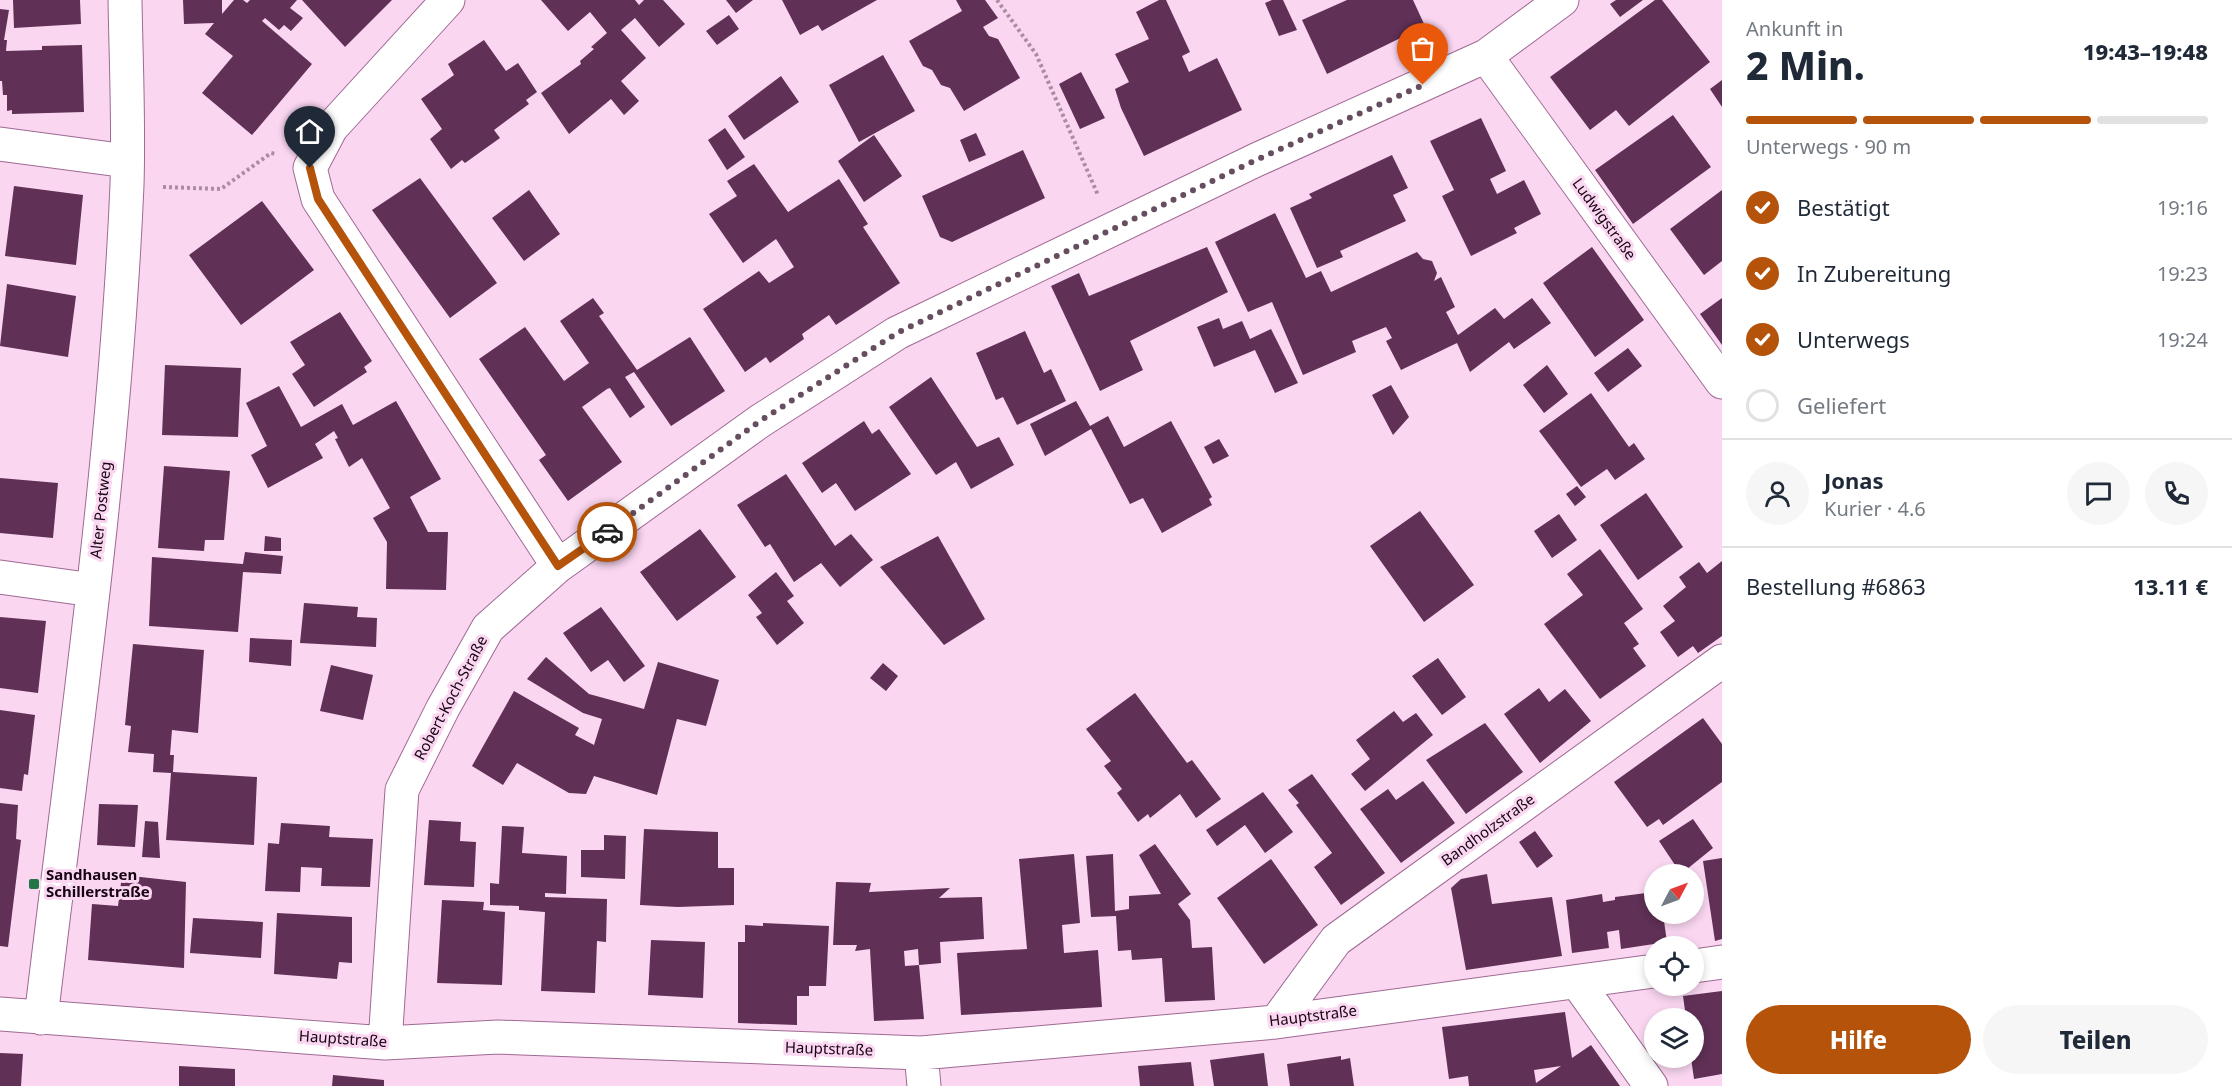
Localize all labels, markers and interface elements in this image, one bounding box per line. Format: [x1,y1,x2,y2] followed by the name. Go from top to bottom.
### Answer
[1746,15,1843,42] text: Ankunft in
[1397,23,1448,85] pin
[1406,32,1439,65] icon: bag
[2083,36,2208,66] text: 19:43–19:48
[1746,38,1865,91] text: 2 Min.
[284,106,335,168] pin
[293,115,326,148] icon: home
[1746,133,1911,160] text: Unterwegs · 90 m
[1568,174,1641,263] street label: Ludwigstraße
[1746,191,1779,224] icon: check
[1797,192,1890,222] text: Bestätigt
[2157,194,2208,221] text: 19:16
[1746,257,1779,290] icon: check
[1797,258,1951,288] text: In Zubereitung
[2157,260,2208,287] text: 19:23
[1746,323,1779,356] icon: check
[1797,324,1910,354] text: Unterwegs
[2157,326,2208,353] text: 19:24
[1797,390,1886,420] text: Geliefert
[85,460,115,560] street label: Alter Postweg
[1746,462,1809,525] button: person
[2067,462,2130,525] button: chat
[2145,462,2208,525] button: phone
[1824,465,1884,495] text: Jonas
[1824,495,1926,522] text: Kurier · 4.6
[577,502,637,562] courier
[591,516,624,549] icon: car
[1746,571,1926,601] text: Bestellung #6863
[2133,571,2208,601] text: 13.11 €
[409,632,491,763] street label: Robert-Koch-Straße
[1437,789,1538,870] street label: Bandholzstraße
[46,864,150,901] place label: Sandhausen Schillerstraße
[1644,864,1704,924] north arrow
[1644,864,1704,1068] map controls
[27,877,41,891] marker: Sandhausen Schillerstraße
[1644,936,1704,996] button: locate
[1268,1000,1358,1030] street label: Hauptstraße
[1746,1005,1971,1074] button: Hilfe
[1983,1005,2208,1074] button: Teilen
[1644,1008,1704,1068] button: layers
[298,1025,388,1051] street label: Hauptstraße
[785,1036,873,1060] street label: Hauptstraße

